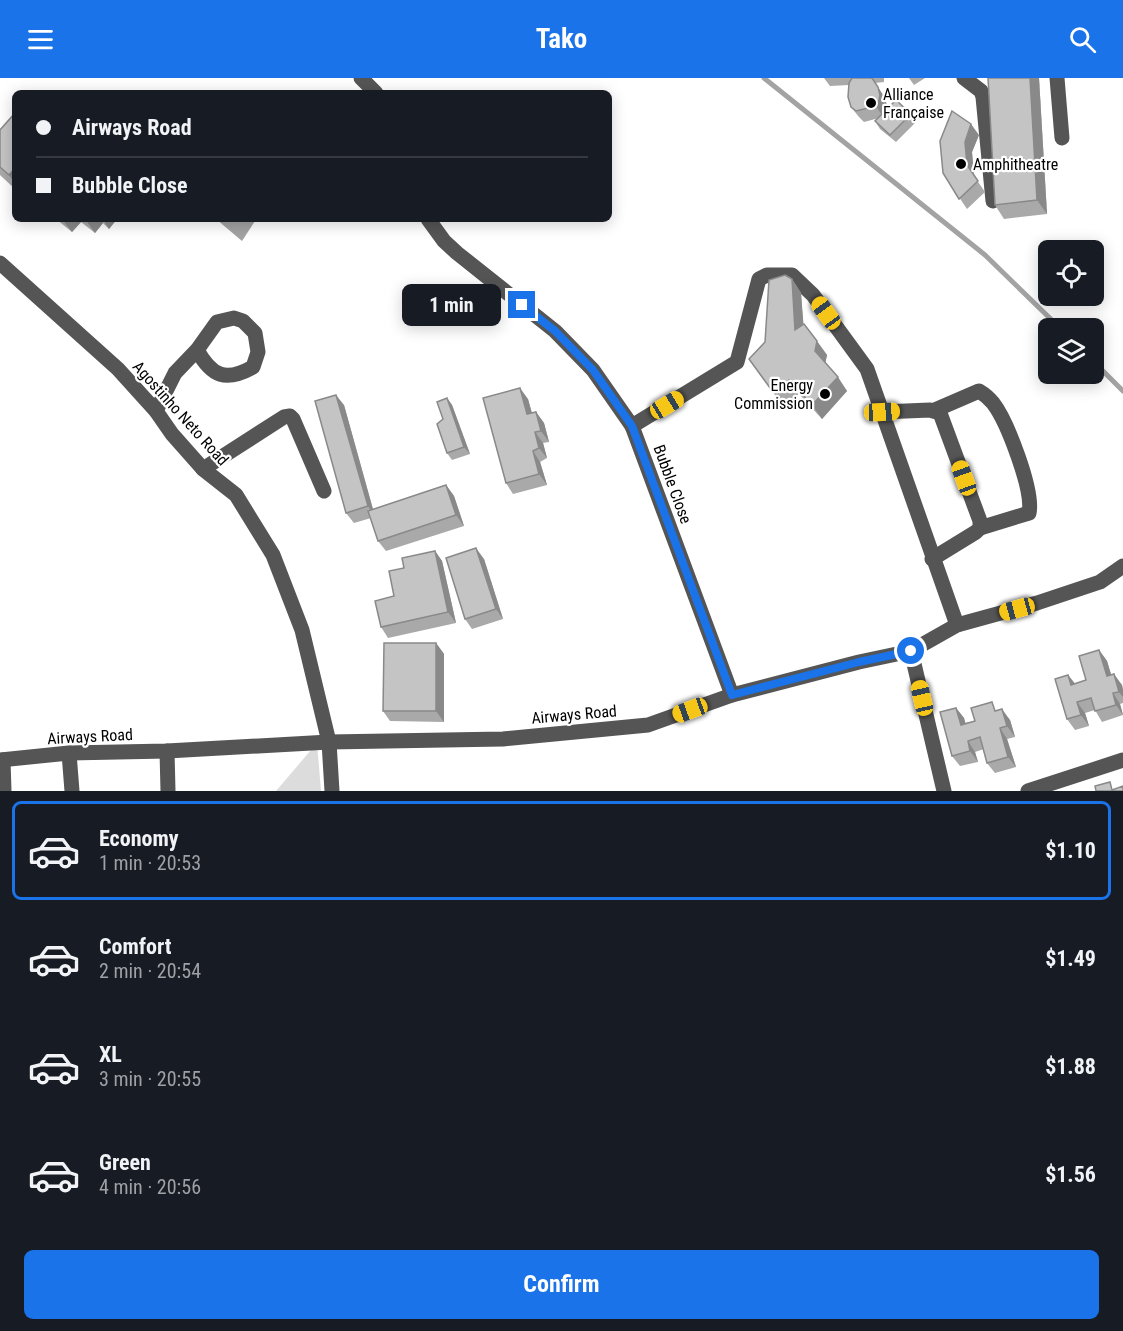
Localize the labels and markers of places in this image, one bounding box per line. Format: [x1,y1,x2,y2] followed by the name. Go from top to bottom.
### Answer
[883,85,944,122] place label: Alliance Française
[864,96,878,110] marker: Alliance Française
[973,155,1058,174] place label: Amphitheatre
[954,157,968,171] marker: Amphitheatre
[734,376,813,413] place label: Energy Commission
[818,387,832,401] marker: Energy Commission

